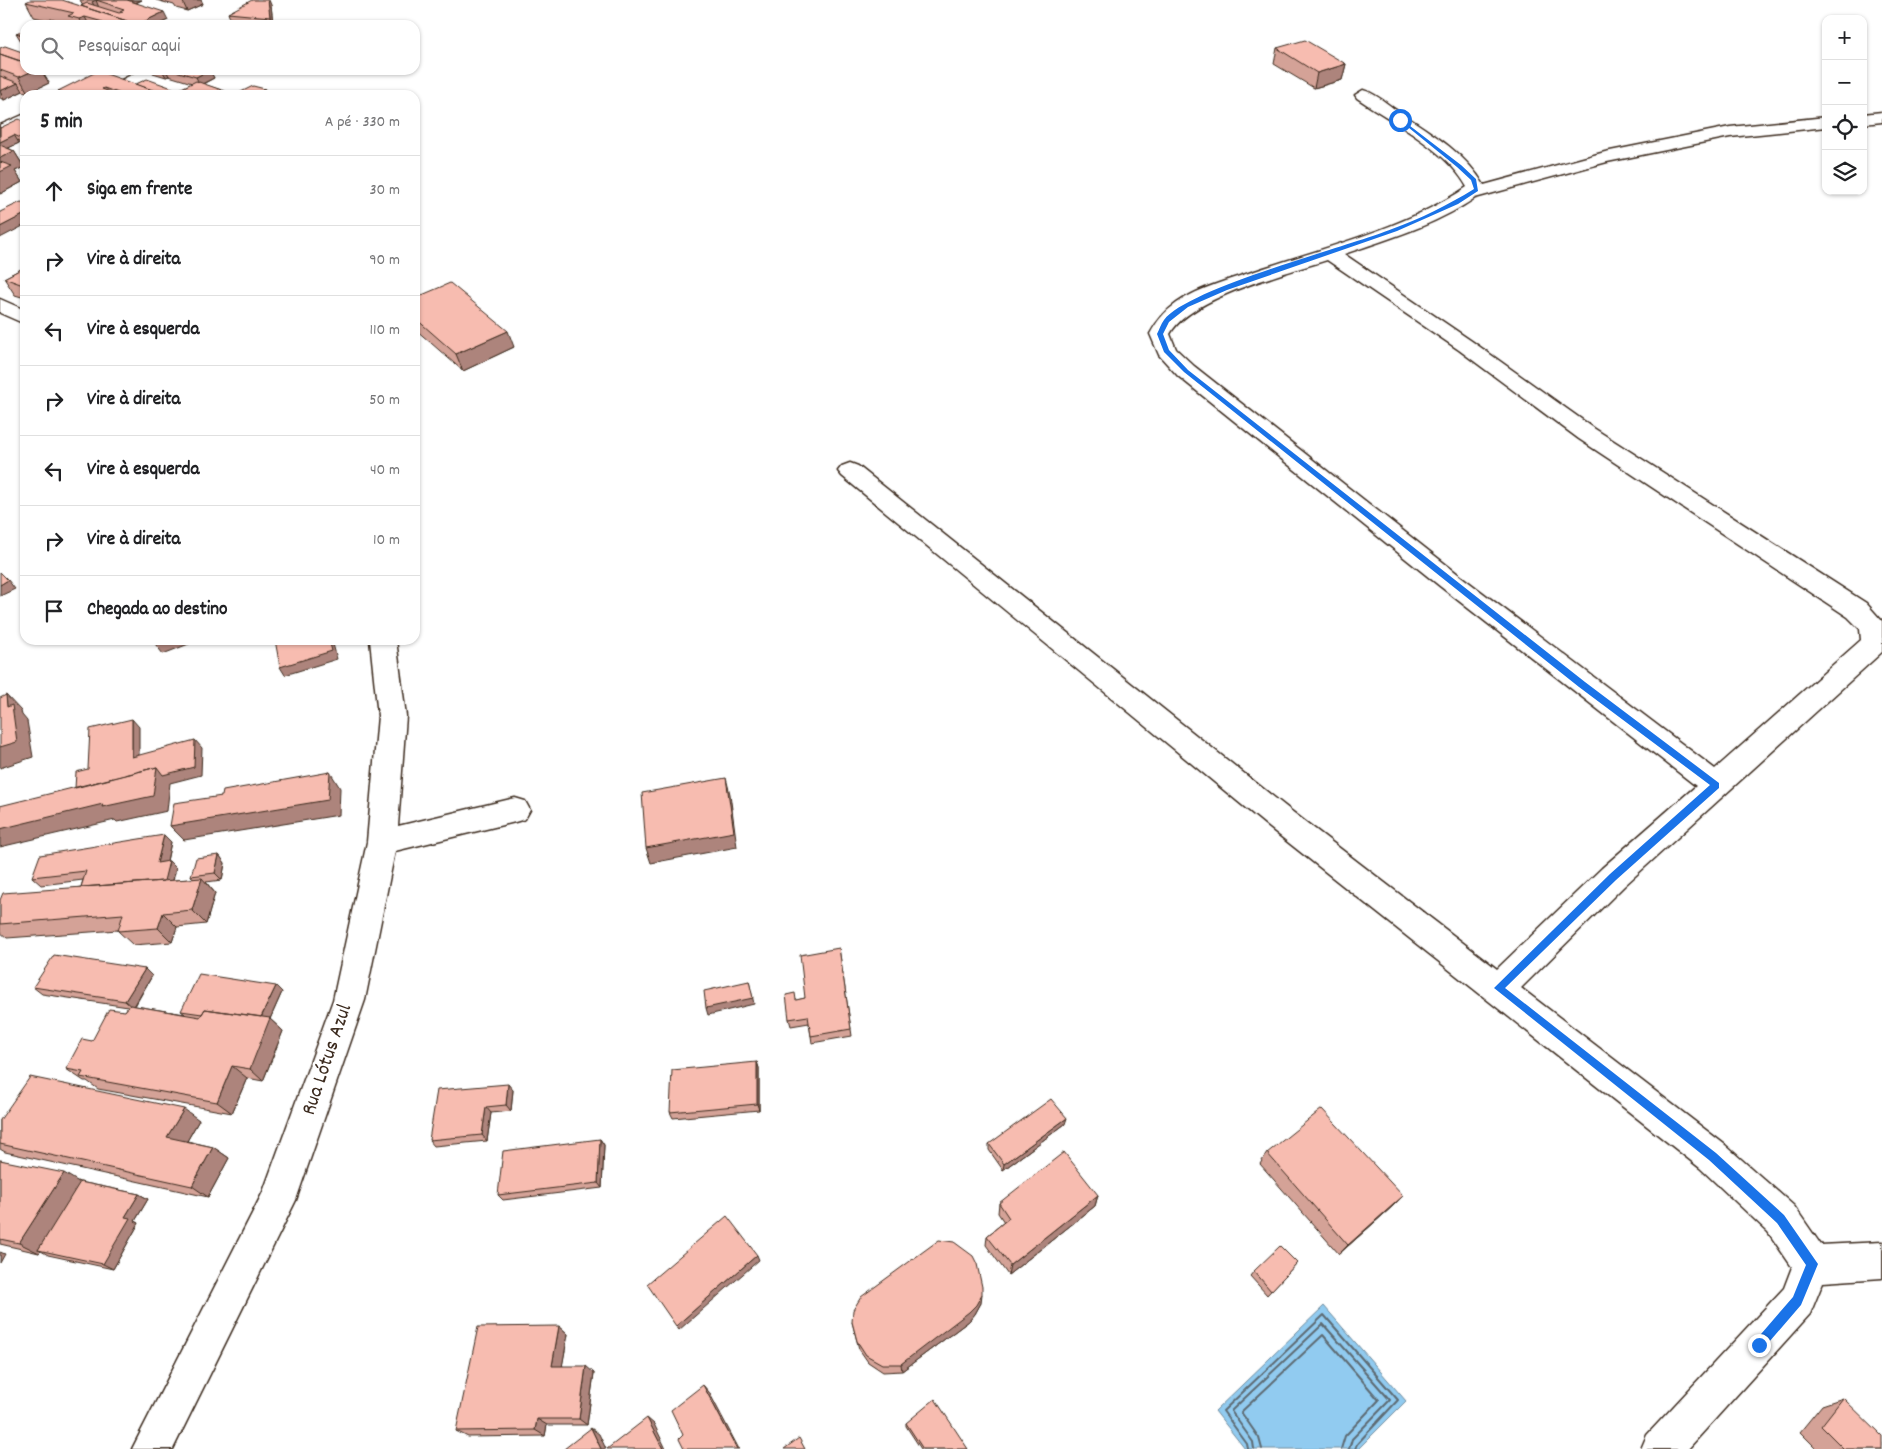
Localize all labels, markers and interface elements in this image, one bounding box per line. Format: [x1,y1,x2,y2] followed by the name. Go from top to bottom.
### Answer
[1822,15,1867,195] map controls
[1822,15,1867,60] button: +
[20,20,420,75] search box
[38,34,66,62] icon: search
[78,34,180,61] text: Pesquisar aqui
[1822,60,1867,105] button: −
[1822,105,1867,150] button: locate
[40,108,83,138] text: 5 min
[1389,109,1412,132] route start
[325,111,400,134] text: A pé · 330 m
[1822,150,1867,195] button: layers
[40,177,68,205] icon: ahead
[87,177,192,204] text: Siga em frente
[370,179,400,202] text: 30 m
[40,247,68,275] icon: right
[87,247,180,274] text: Vire à direita
[369,249,400,272] text: 90 m
[40,317,68,345] icon: left
[87,317,199,344] text: Vire à esquerda
[370,319,400,342] text: 110 m
[40,387,68,415] icon: right
[87,387,180,414] text: Vire à direita
[369,389,400,412] text: 50 m
[40,457,68,485] icon: left
[87,457,199,484] text: Vire à esquerda
[370,459,400,482] text: 40 m
[40,527,68,555] icon: right
[87,527,180,554] text: Vire à direita
[373,529,400,552] text: 10 m
[40,597,68,625] icon: arrive
[87,597,228,624] text: Chegada ao destino
[295,1000,361,1120] street label: Rua Lótus Azul
[1748,1334,1771,1357] route end

